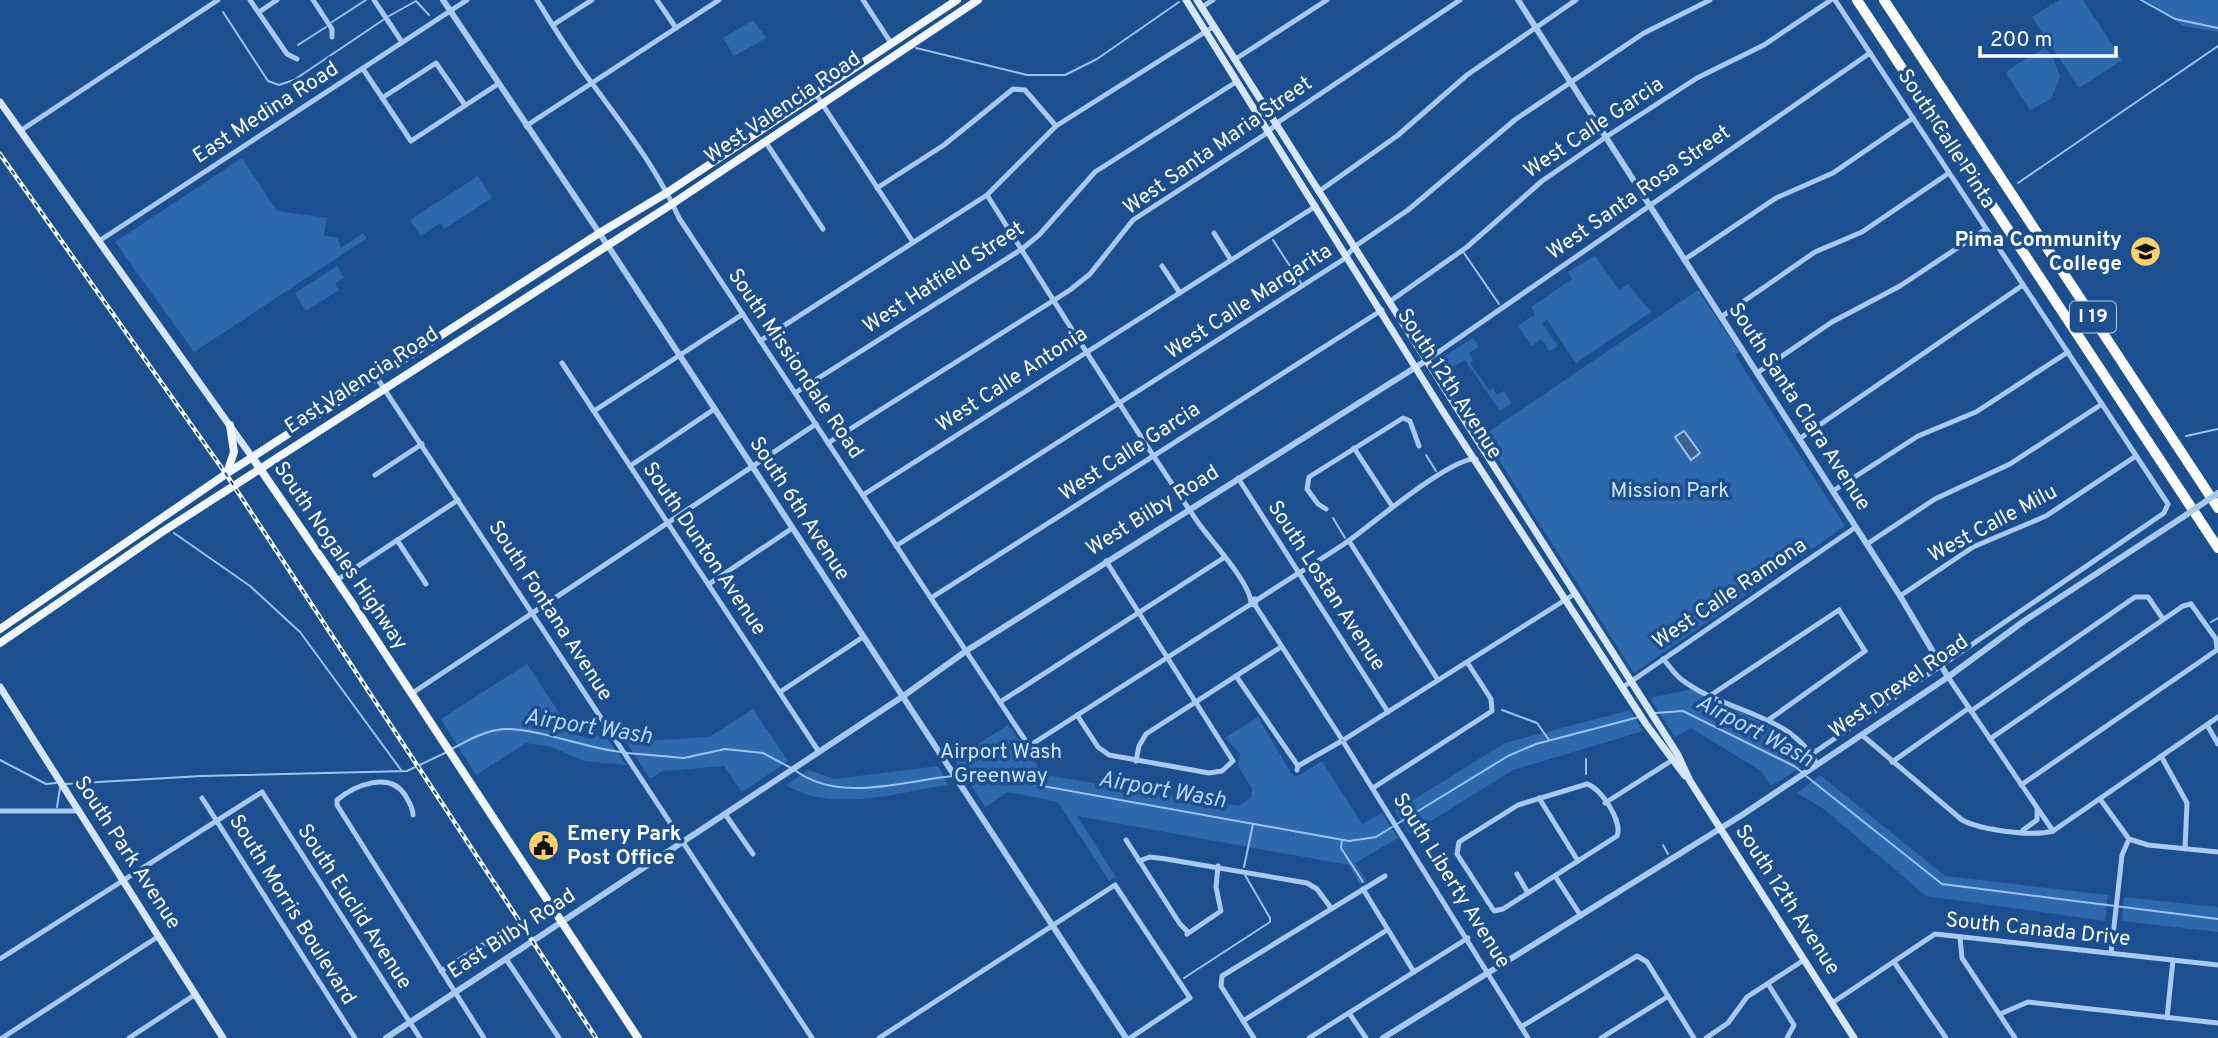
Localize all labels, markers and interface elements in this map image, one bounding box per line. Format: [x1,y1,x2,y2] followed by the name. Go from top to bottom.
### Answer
[1980,14,2116,58] scale bar
[1990,27,2052,54] text: 200 m
[700,46,866,170] street label: West Valencia Road
[188,56,344,170] street label: East Medina Road
[1891,64,2001,214] street label: South Calle Pinta
[1118,70,1318,222] street label: West Santa Maria Street
[1519,71,1669,185] street label: West Calle Garcia
[1542,119,1736,267] street label: West Santa Rosa Street
[858,216,1030,340] street label: West Hatfield Street
[1955,227,2122,278] place label: Pima Community College
[2128,235,2162,269] school or university icon: Pima Community College
[1161,238,1337,366] street label: West Calle Margarita
[721,264,869,464] street label: South Missiondale Road
[1722,298,1876,516] street label: South Santa Clara Avenue
[2070,302,2116,332] road number: I 19
[1390,304,1508,464] street label: South 12th Avenue
[280,321,444,441] street label: East Valencia Road
[931,321,1093,439] street label: West Calle Antonia
[1054,396,1206,508] street label: West Calle Garcia
[742,432,856,586] street label: South 6th Avenue
[267,457,413,655] street label: South Nogales Highway
[636,457,772,641] street label: South Dunton Avenue
[1081,459,1225,563] street label: West Bilby Road
[1611,478,1729,505] park label: Mission Park
[1924,479,2062,569] street label: West Calle Milu
[1261,496,1391,676] street label: South Lostan Avenue
[482,516,618,706] street label: South Fontana Avenue
[1648,532,1812,656] street label: West Calle Ramona
[1824,629,1974,745] street label: West Drexel Road
[1690,689,1818,775] water label: Airport Wash
[522,704,654,752] water label: Airport Wash
[940,739,1062,790] park label: Airport Wash Greenway
[1096,766,1228,817] water label: Airport Wash
[67,771,187,935] street label: South Park Avenue
[1386,788,1516,974] street label: South Liberty Avenue
[222,810,362,1010] street label: South Morris Boulevard
[290,819,418,995] street label: South Euclid Avenue
[1728,820,1846,980] street label: South 12th Avenue
[567,821,682,872] place label: Emery Park Post Office
[527,829,561,863] public building icon: Emery Park Post Office
[443,883,581,985] street label: East Bilby Road
[1944,907,2132,953] street label: South Canada Drive

